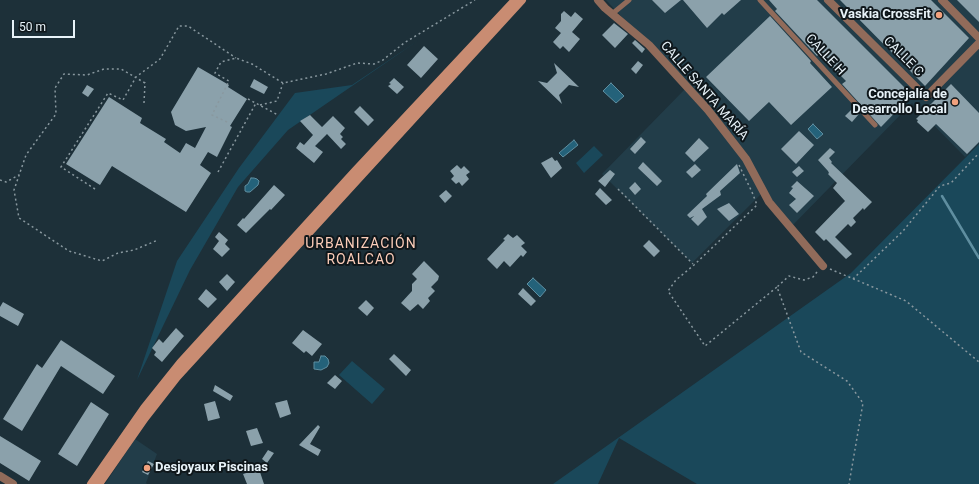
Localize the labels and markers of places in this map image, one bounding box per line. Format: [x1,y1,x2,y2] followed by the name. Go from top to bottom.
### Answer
[840,7,931,23] place label: Vaskia CrossFit
[934,10,944,20] marker: Vaskia CrossFit
[852,87,947,118] place label: Concejalía de Desarrollo Local
[950,97,960,107] marker: Concejalía de Desarrollo Local
[155,460,268,476] place label: Desjoyaux Piscinas
[142,463,152,473] marker: Desjoyaux Piscinas

